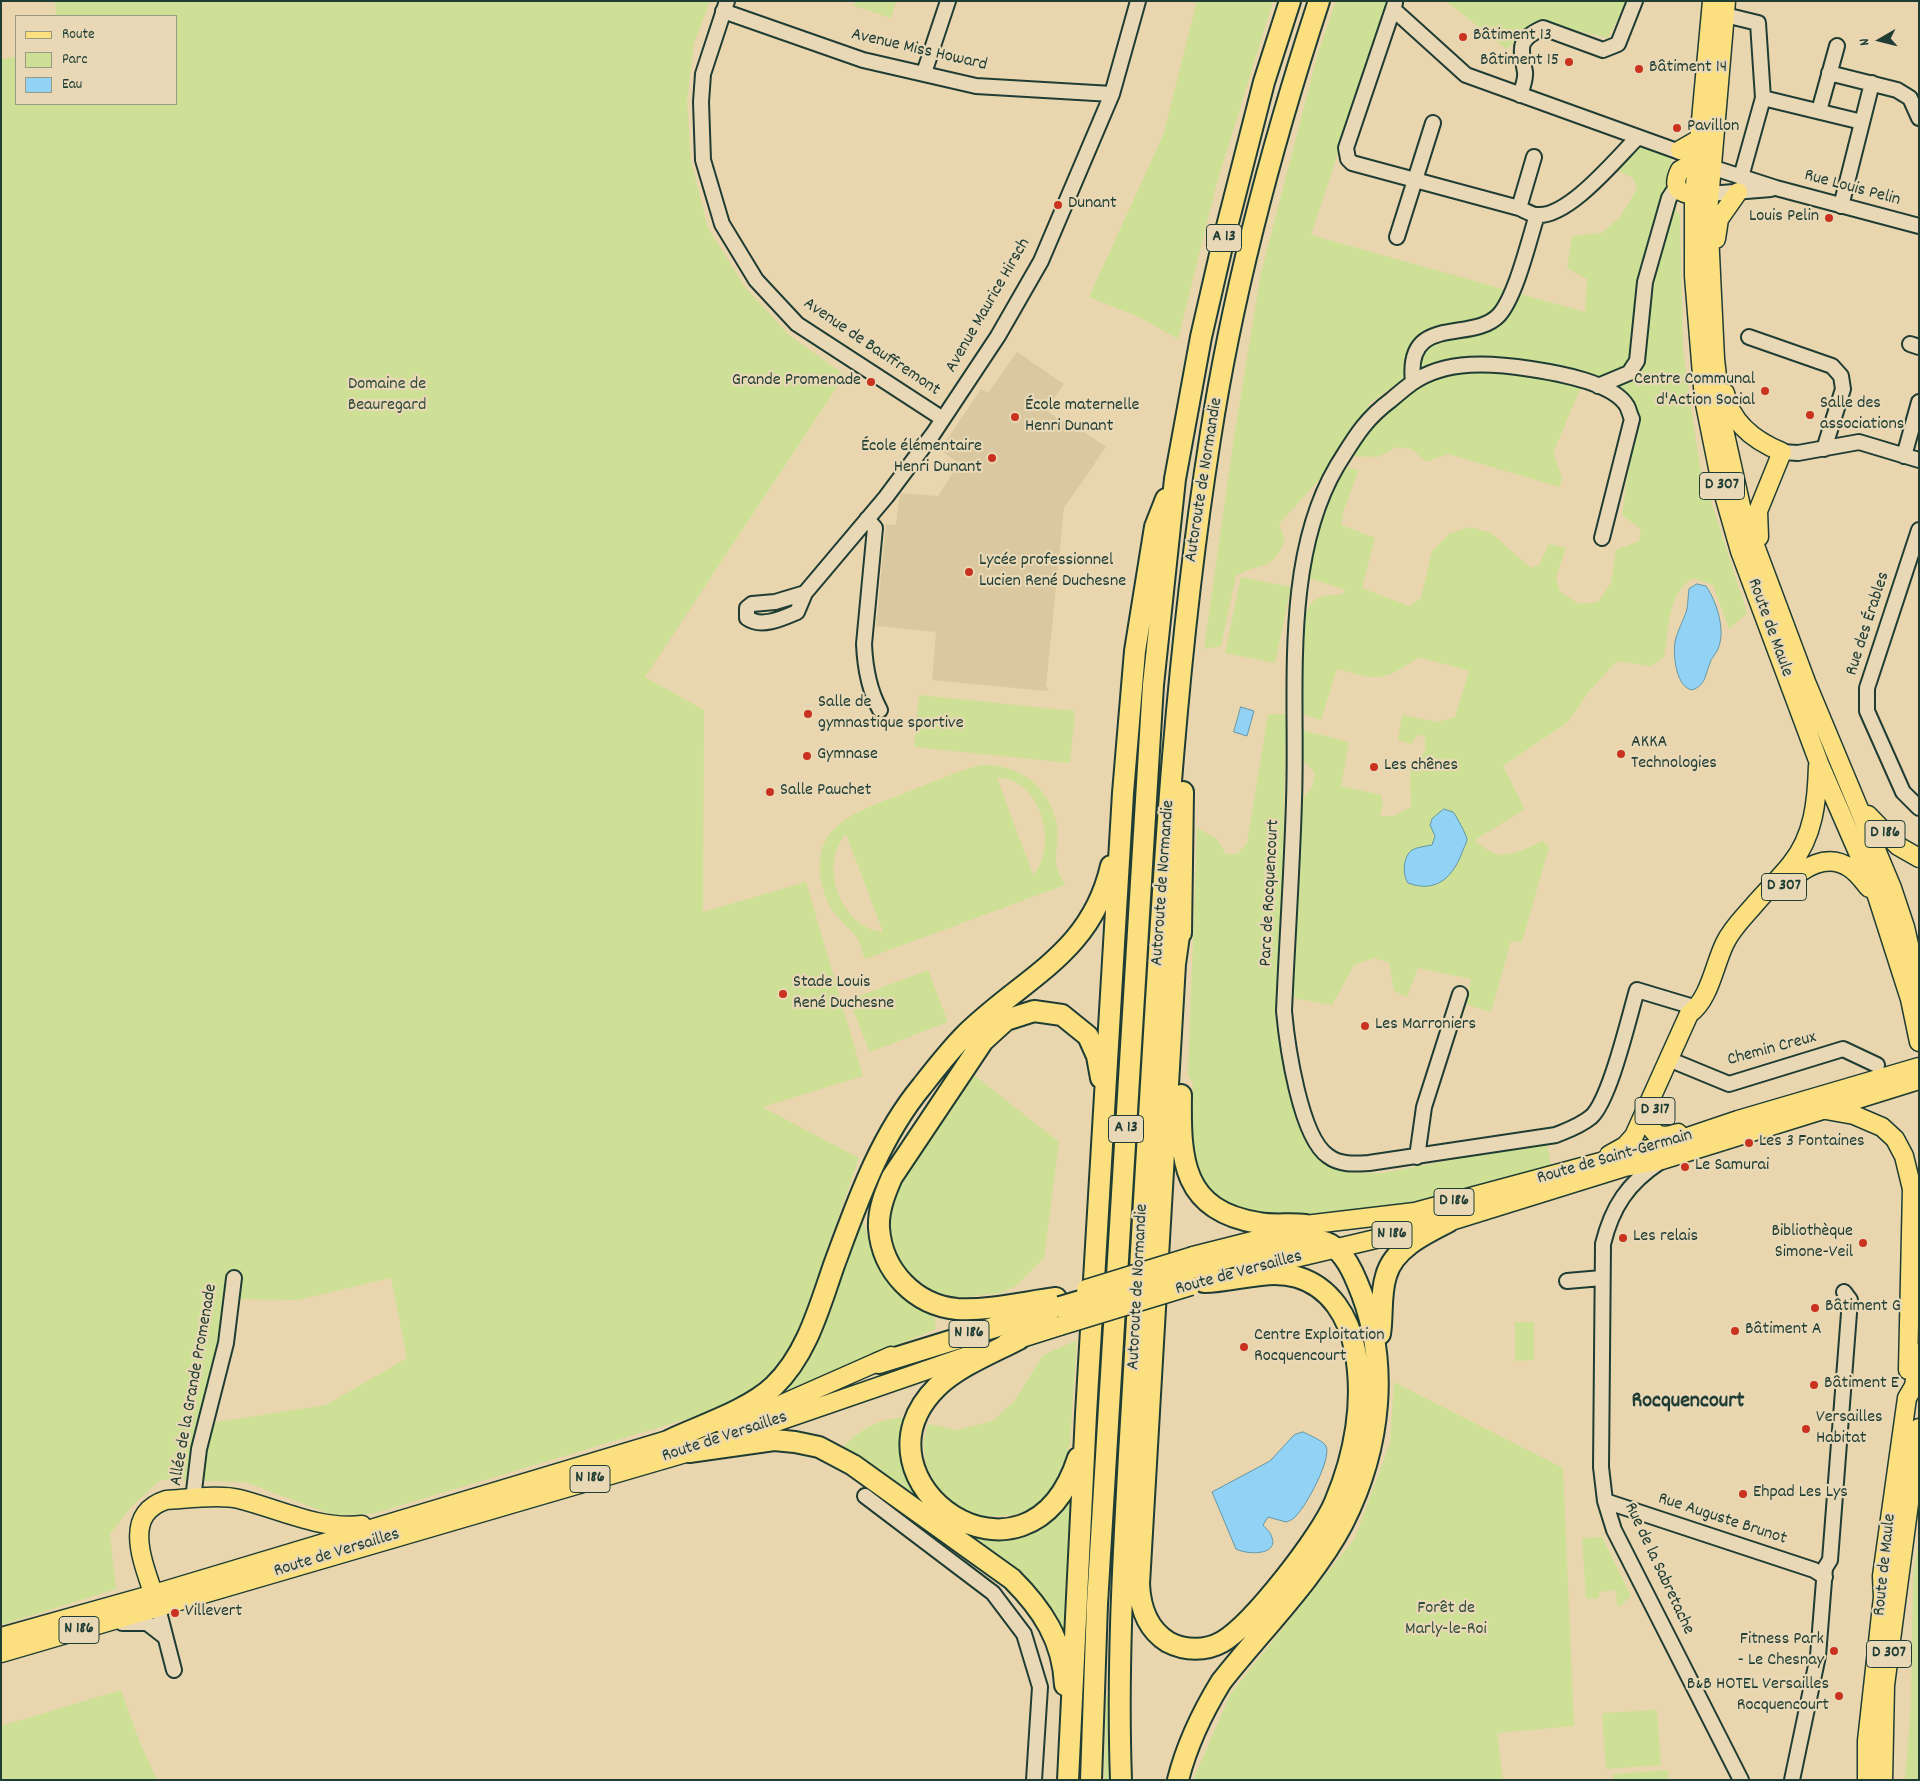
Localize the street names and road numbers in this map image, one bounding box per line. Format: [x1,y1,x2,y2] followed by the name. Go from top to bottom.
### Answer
[849,25,989,77] street label: Avenue Miss Howard
[1802,166,1902,212] street label: Rue Louis Pelin
[1206,224,1242,252] road number: A 13
[942,235,1036,377] street label: Avenue Maurice Hirsch
[798,294,944,402] street label: Avenue de Bauffremont
[1181,396,1229,564] street label: Autoroute de Normandie
[1700,472,1744,500] road number: D 307
[1842,570,1896,678] street label: Rue des Érables
[1741,576,1797,680] street label: Route de Maule
[1147,799,1181,967] street label: Autoroute de Normandie
[1256,819,1286,967] street label: Parc de Rocquencourt
[1865,821,1905,848] road number: D 186
[1762,874,1806,900] road number: D 307
[1725,1028,1819,1072] street label: Chemin Creux
[1635,1098,1675,1124] road number: D 317
[1108,1116,1144,1142] road number: A 13
[1535,1125,1695,1191] street label: Route de Saint-Germain
[1434,1188,1474,1216] road number: D 186
[1124,1203,1154,1371] street label: Autoroute de Normandie
[1372,1222,1412,1248] road number: N 186
[1173,1247,1305,1301] street label: Route de Versailles
[167,1282,223,1488] street label: Allée de la Grande Promenade
[949,1320,989,1348] road number: N 186
[660,1408,790,1468] street label: Route de Versailles
[570,1466,610,1492] road number: N 186
[1655,1489,1789,1551] street label: Rue Auguste Brunot
[1618,1500,1698,1638] street label: Rue de la Sabretache
[1870,1513,1902,1617] street label: Route de Maule
[272,1525,402,1583] street label: Route de Versailles
[59,1616,99,1644] road number: N 186
[1866,1640,1912,1668] road number: D 307

